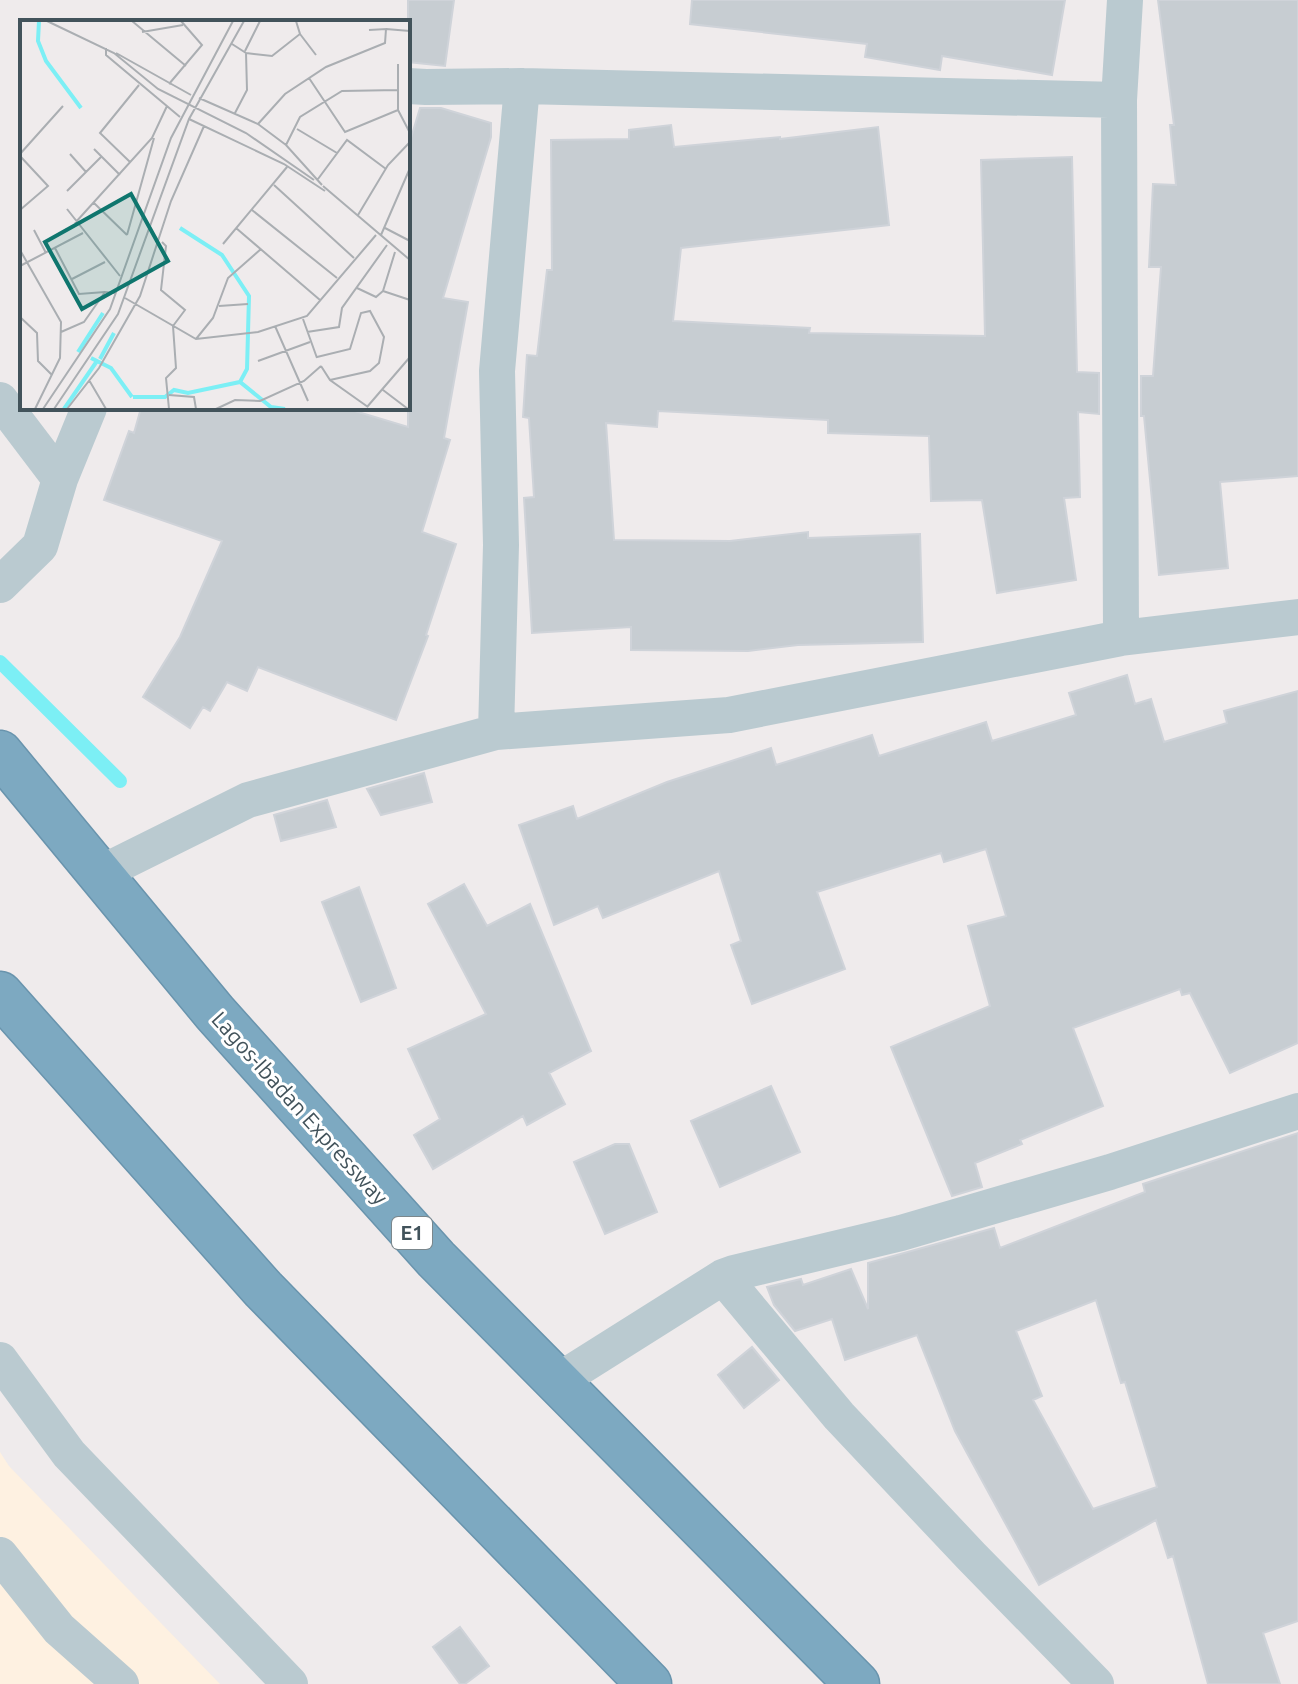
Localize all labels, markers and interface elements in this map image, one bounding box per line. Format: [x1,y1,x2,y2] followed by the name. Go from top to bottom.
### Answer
[20,20,410,410] inset map
[207,1006,394,1209] street label: Lagos-Ibadan Expressway
[392,1217,432,1249] road number: E1

